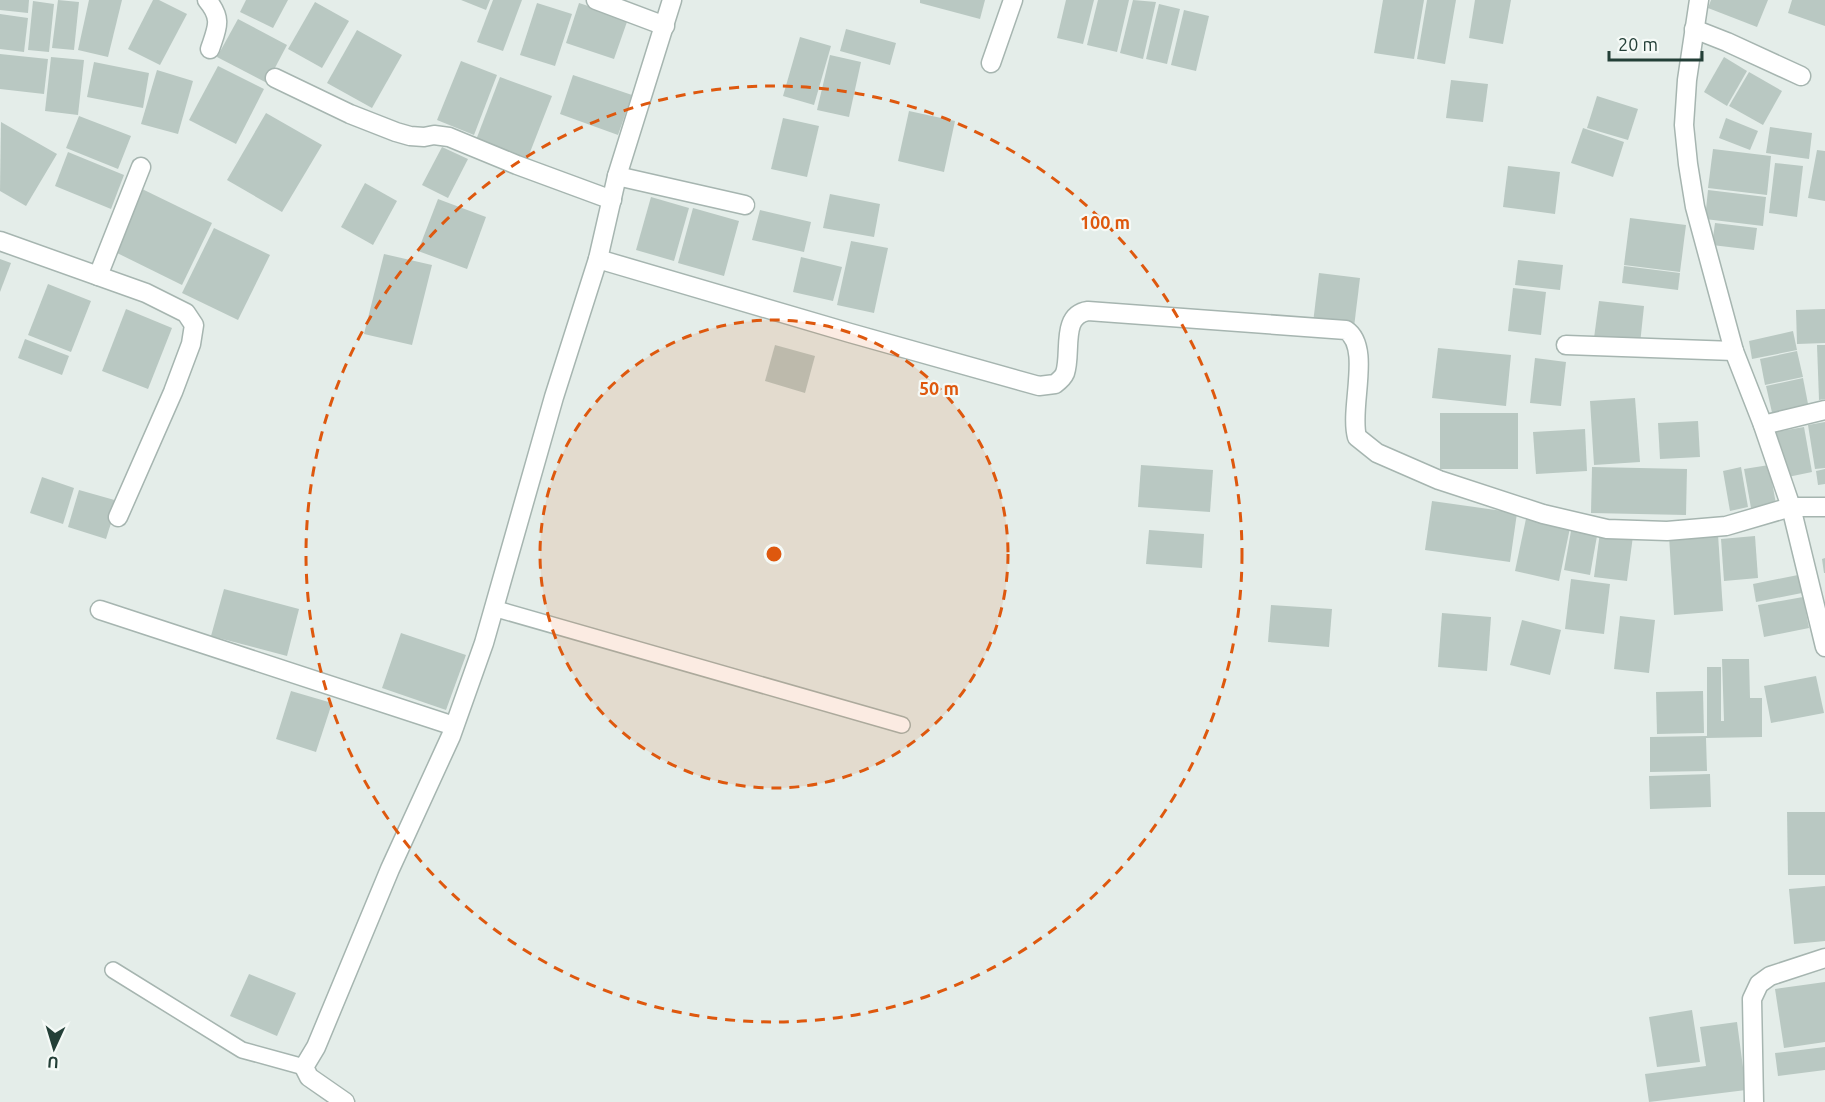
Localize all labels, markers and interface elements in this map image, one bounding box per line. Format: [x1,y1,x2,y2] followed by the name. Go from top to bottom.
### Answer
[1609,24,1702,62] scale bar
[1618,34,1658,54] text: 20 m
[1080,212,1130,232] text: 100 m
[919,378,959,398] text: 50 m
[764,544,784,564] centre of rings
[24,1018,84,1078] north arrow
[47,1054,59,1072] text: U

